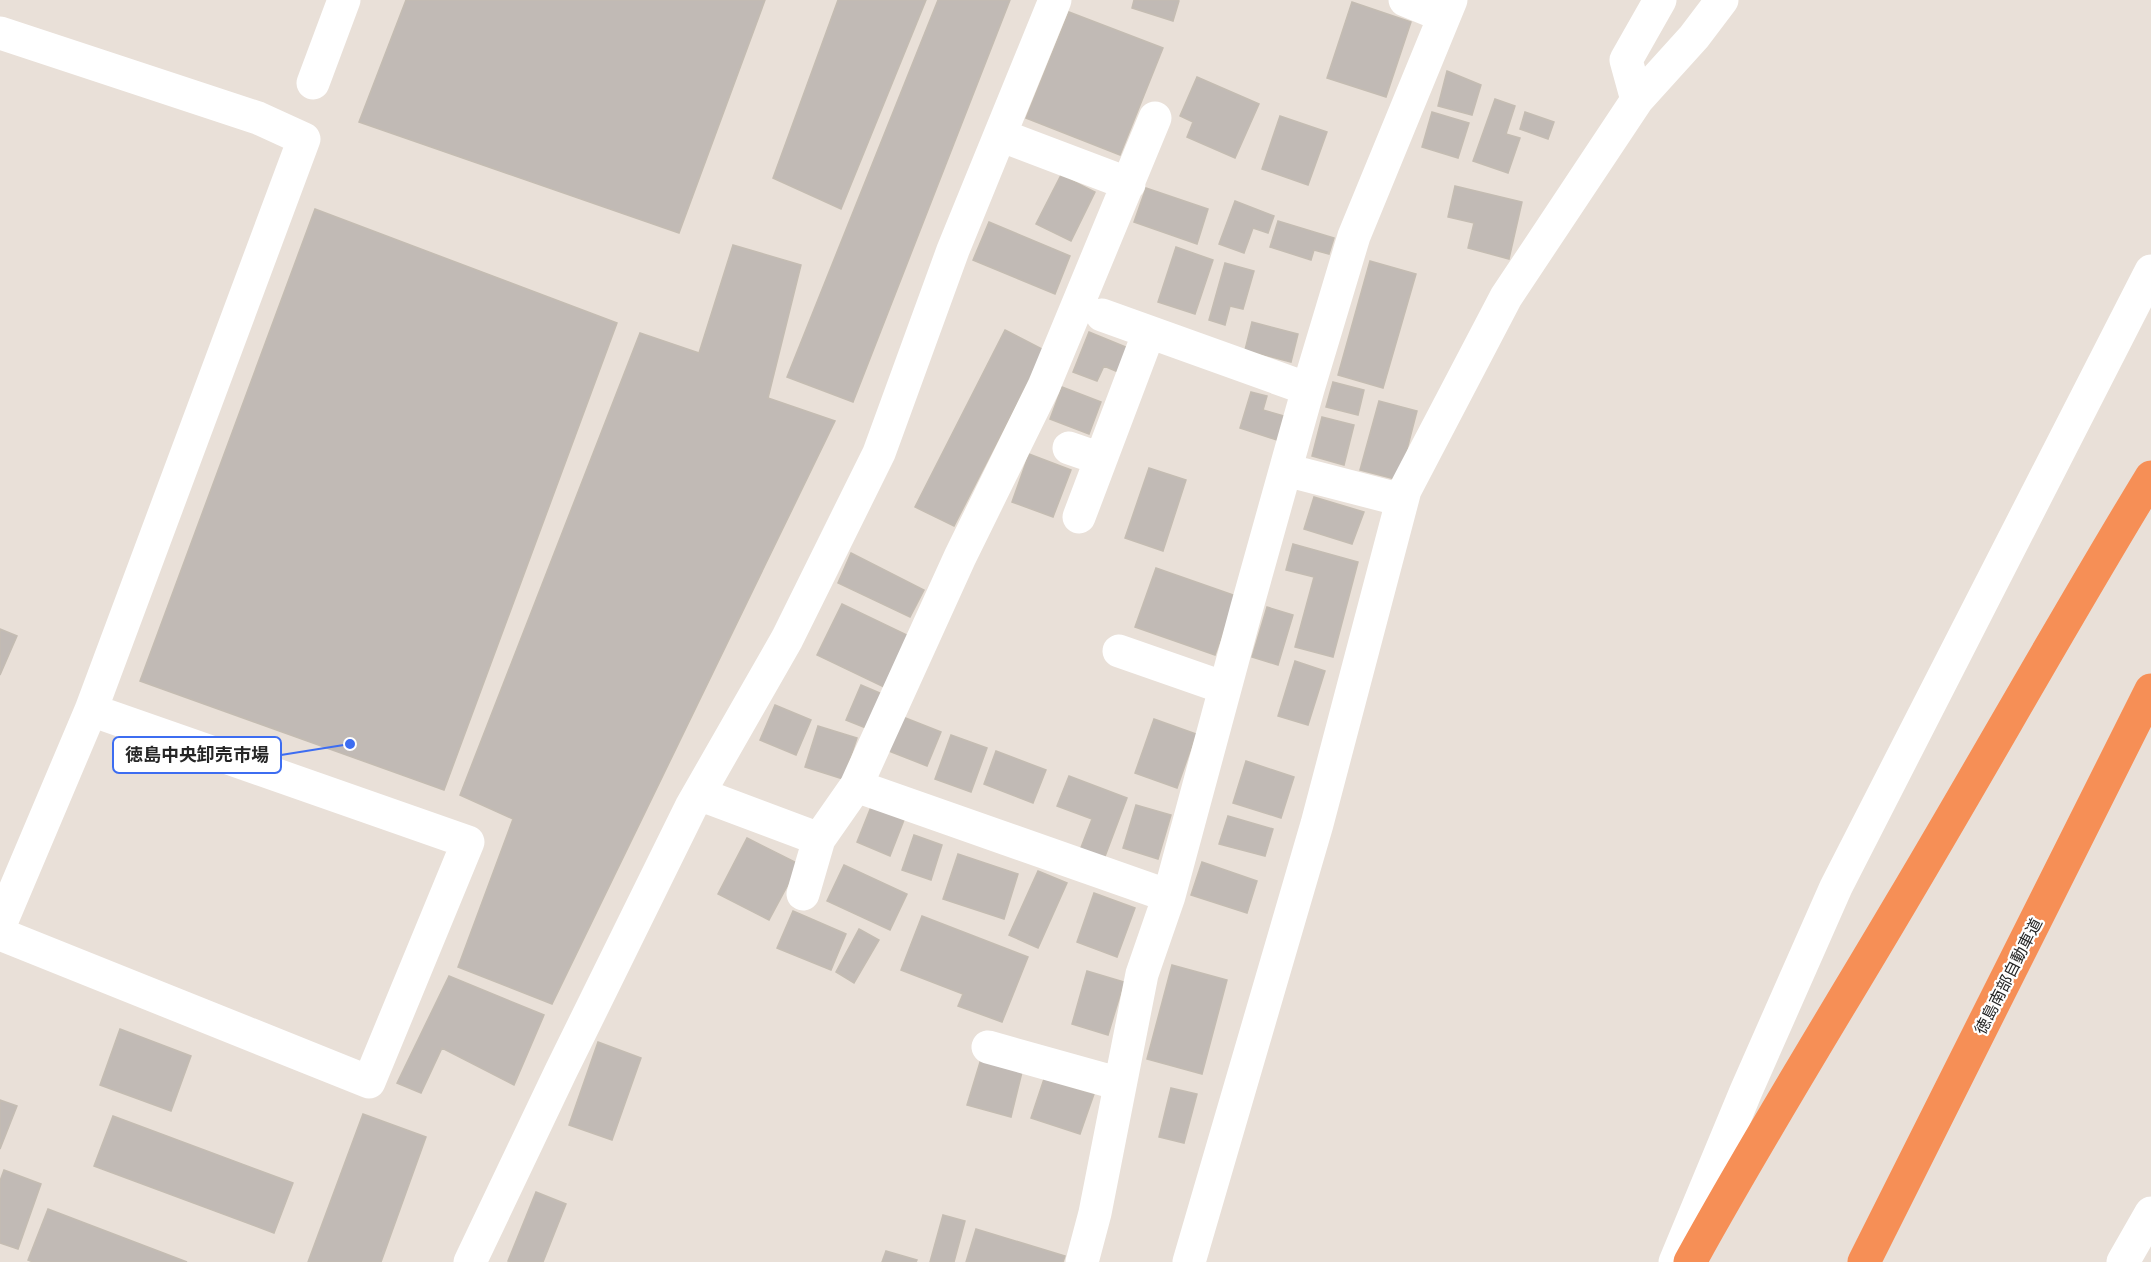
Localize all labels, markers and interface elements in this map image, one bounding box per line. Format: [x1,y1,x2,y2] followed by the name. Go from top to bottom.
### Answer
[113,737,281,773] callout: 徳島中央卸売市場
[125,742,269,767] text: 徳島中央卸売市場
[1969,914,2047,1038] street label: 徳島南部自動車道

